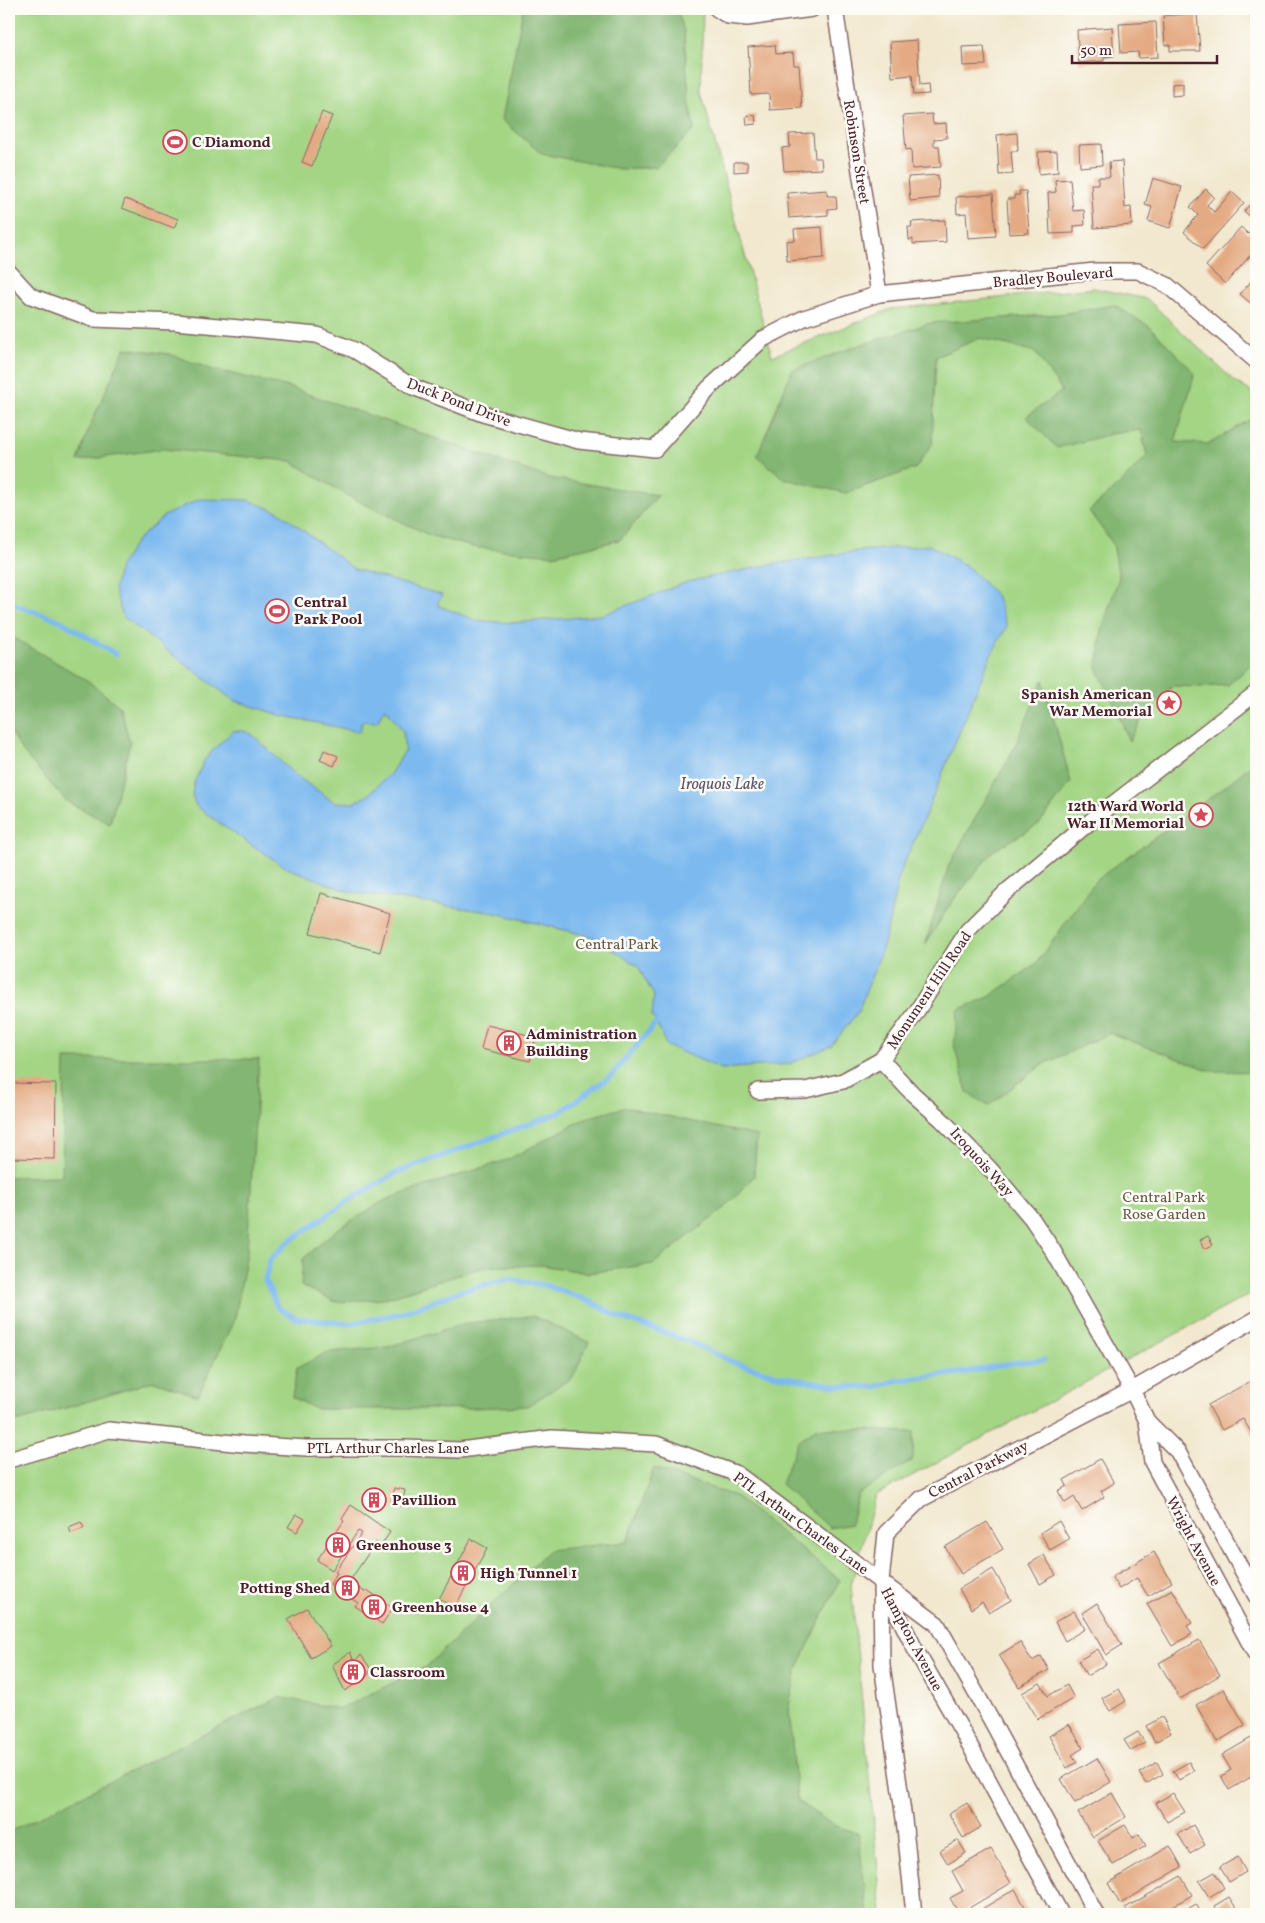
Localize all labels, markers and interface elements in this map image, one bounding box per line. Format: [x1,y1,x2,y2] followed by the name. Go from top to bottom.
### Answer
[1072,32,1218,64] scale bar
[1080,41,1112,62] text: 50 m
[837,99,874,206] street label: Robinson Street
[162,129,188,155] sports icon: C Diamond
[192,133,271,154] place label: C Diamond
[992,263,1114,294] street label: Bradley Boulevard
[403,374,514,433] street label: Duck Pond Drive
[294,593,362,631] place label: Central Park Pool
[264,598,290,624] sports icon: Central Park Pool
[1021,685,1152,723] place label: Spanish American War Memorial
[1156,690,1182,716] place icon: Spanish American War Memorial
[680,774,764,796] water label: Iroquois Lake
[1067,797,1184,835] place label: 12th Ward World War II Memorial
[1188,802,1214,828] place icon: 12th Ward World War II Memorial
[883,928,978,1054] street label: Monument Hill Road
[575,935,659,956] park label: Central Park
[526,1025,637,1063] place label: Administration Building
[496,1030,522,1056] building icon: Administration Building
[944,1124,1018,1202] street label: Iroquois Way
[1122,1188,1206,1226] park label: Central Park Rose Garden
[925,1436,1032,1505] street label: Central Parkway
[307,1439,469,1460] street label: PTL Arthur Charles Lane
[728,1468,872,1581] street label: PTL Arthur Charles Lane
[361,1487,387,1513] building icon: Pavillion
[392,1491,457,1512] place label: Pavillion
[1160,1493,1225,1590] street label: Wright Avenue
[325,1532,351,1558] building icon: Greenhouse 3
[356,1536,452,1557] place label: Greenhouse 3
[450,1560,476,1586] building icon: High Tunnel 1
[480,1564,577,1585] place label: High Tunnel 1
[334,1575,360,1601] building icon: Potting Shed
[240,1579,330,1600] place label: Potting Shed
[874,1584,947,1695] street label: Hampton Avenue
[361,1594,387,1620] building icon: Greenhouse 4
[392,1598,489,1619] place label: Greenhouse 4
[340,1659,366,1685] building icon: Classroom
[370,1663,446,1684] place label: Classroom

